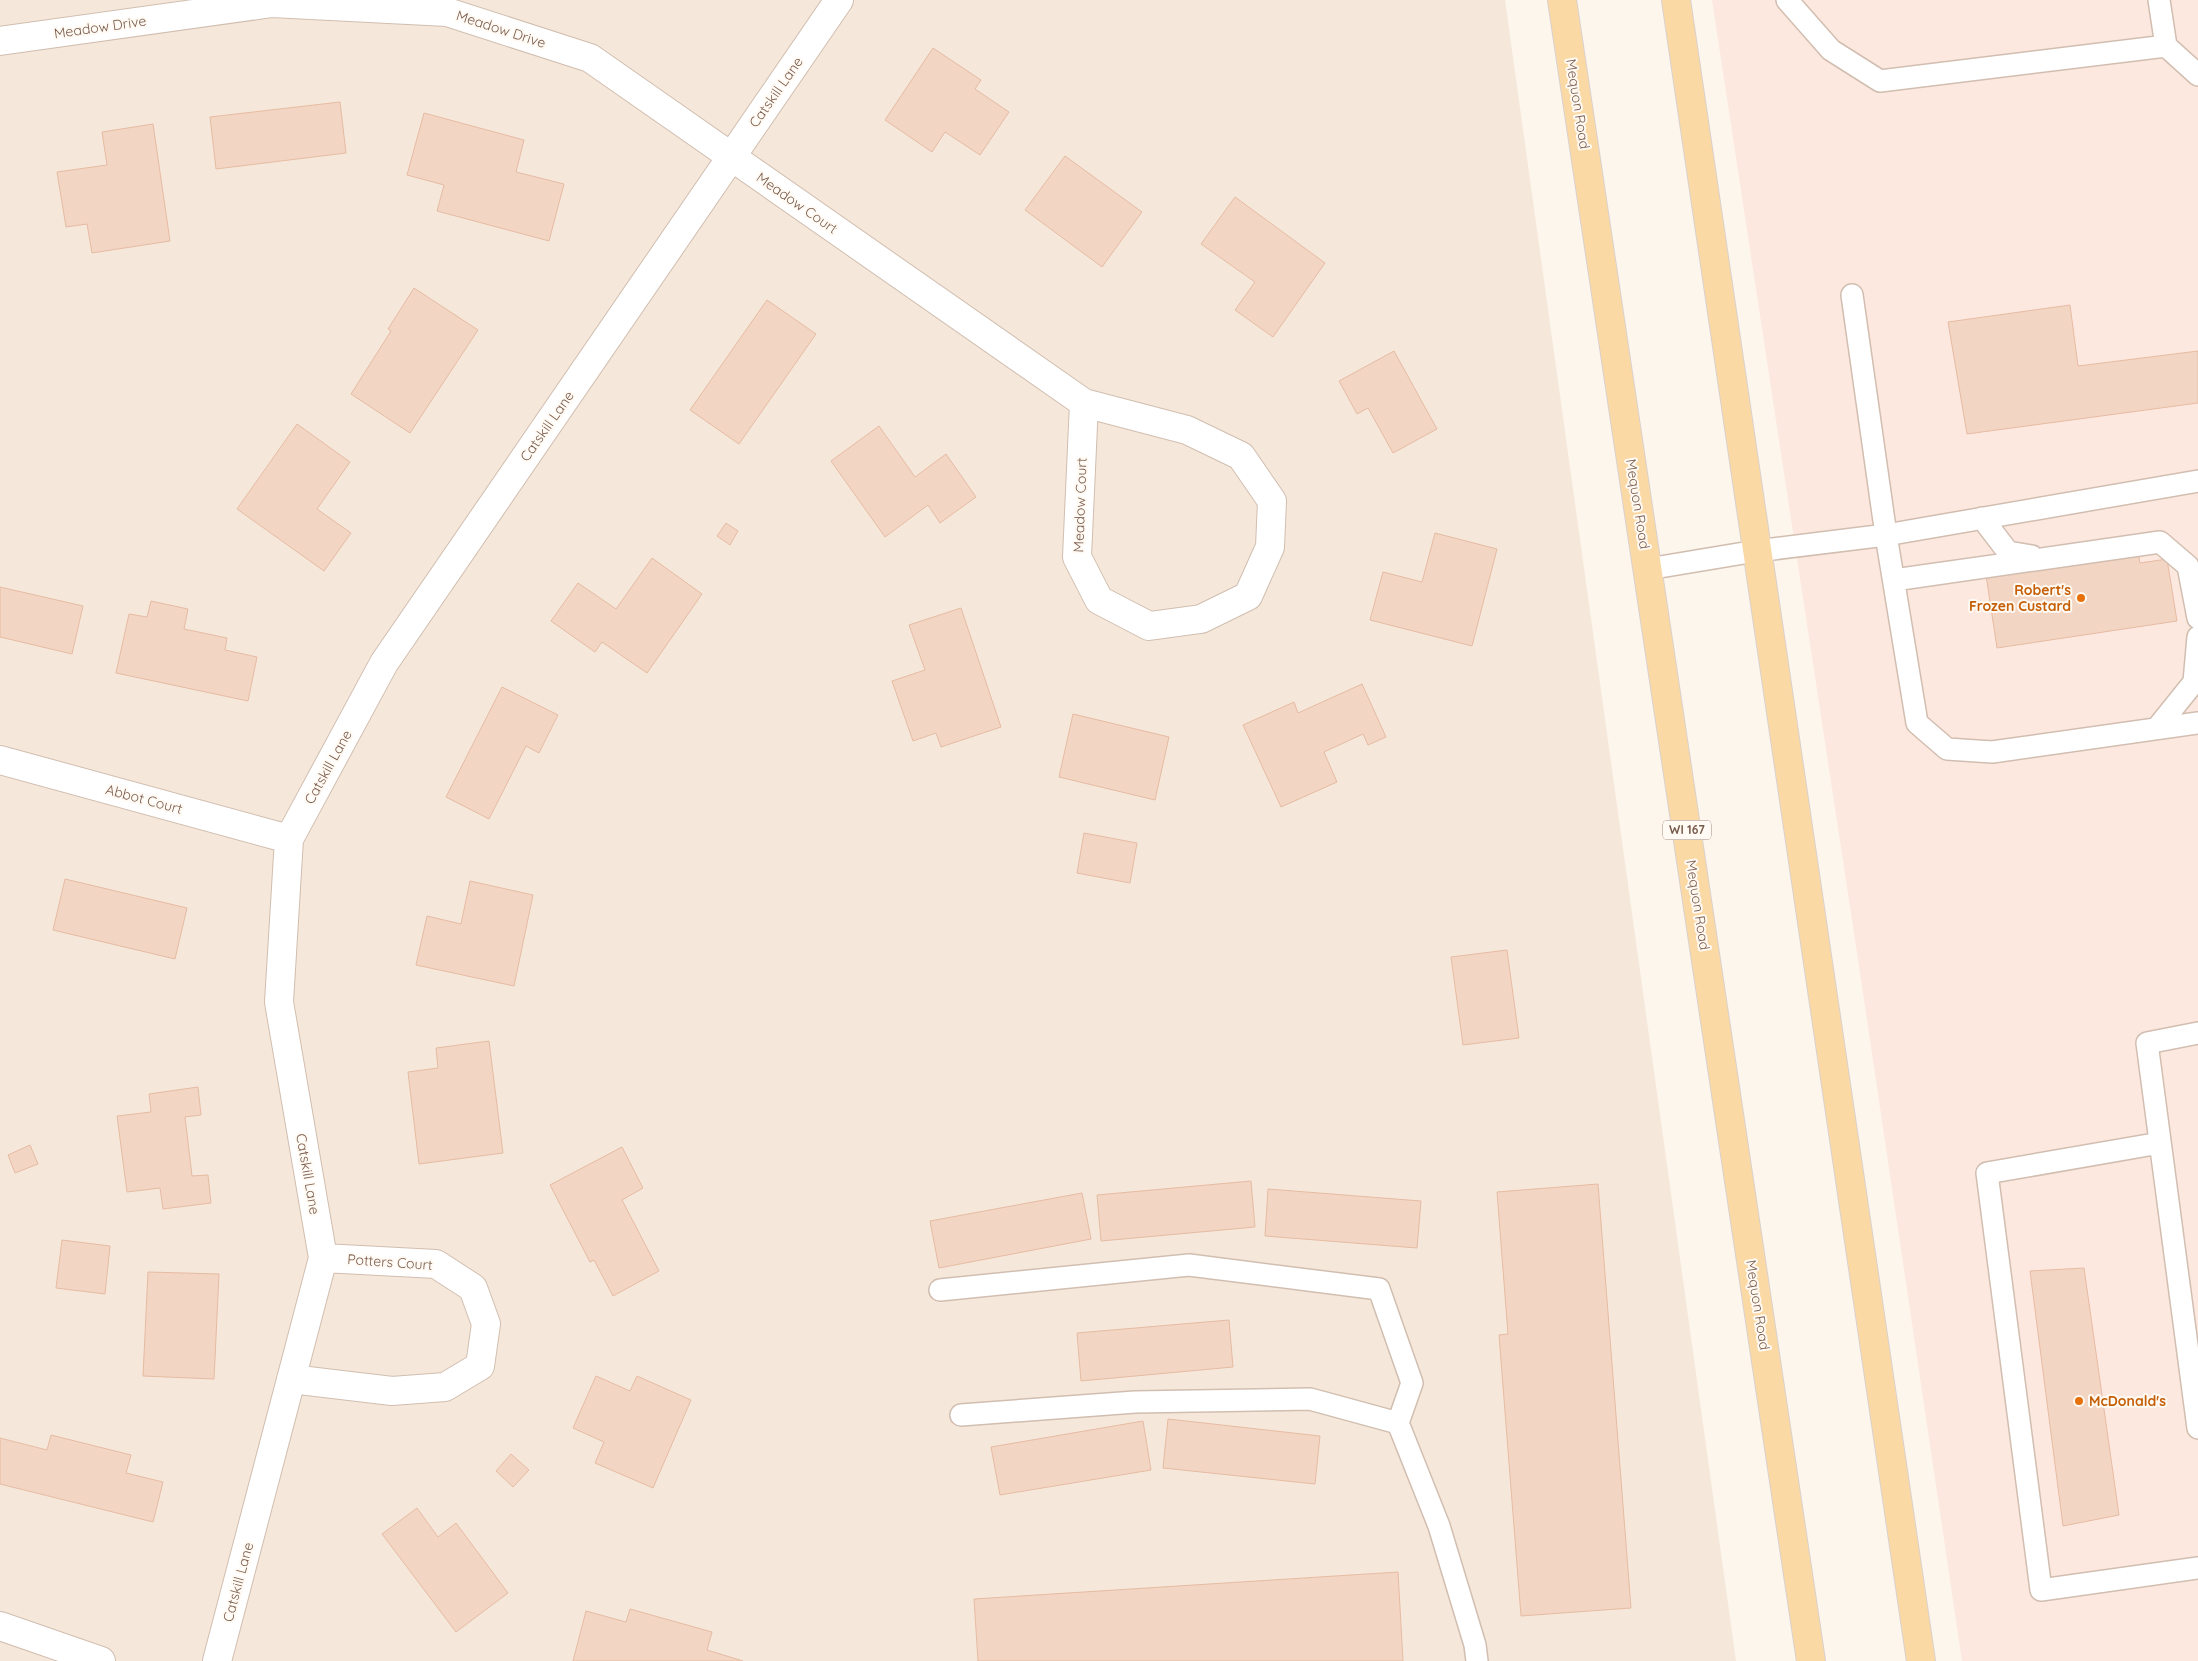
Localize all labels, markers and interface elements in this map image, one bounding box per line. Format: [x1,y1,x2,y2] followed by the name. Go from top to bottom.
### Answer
[454,6,548,52] street label: Meadow Drive
[53,12,147,42] street label: Meadow Drive
[745,53,807,131] street label: Catskill Lane
[1562,58,1594,150] street label: Mequon Road
[753,168,841,238] street label: Meadow Court
[516,387,578,465] street label: Catskill Lane
[1069,457,1091,553] street label: Meadow Court
[1622,458,1654,550] street label: Mequon Road
[1969,581,2071,615] place label: Robert's Frozen Custard
[2075,592,2087,604] marker: Robert's Frozen Custard
[300,727,356,807] street label: Catskill Lane
[104,780,185,818] street label: Abbot Court
[1663,820,1711,840] road number: WI 167
[1682,859,1714,951] street label: Mequon Road
[292,1132,324,1216] street label: Catskill Lane
[347,1250,434,1274] street label: Potters Court
[1742,1259,1774,1351] street label: Mequon Road
[2089,1392,2166,1410] place label: McDonald's
[2073,1395,2085,1407] marker: McDonald's
[219,1540,257,1624] street label: Catskill Lane

